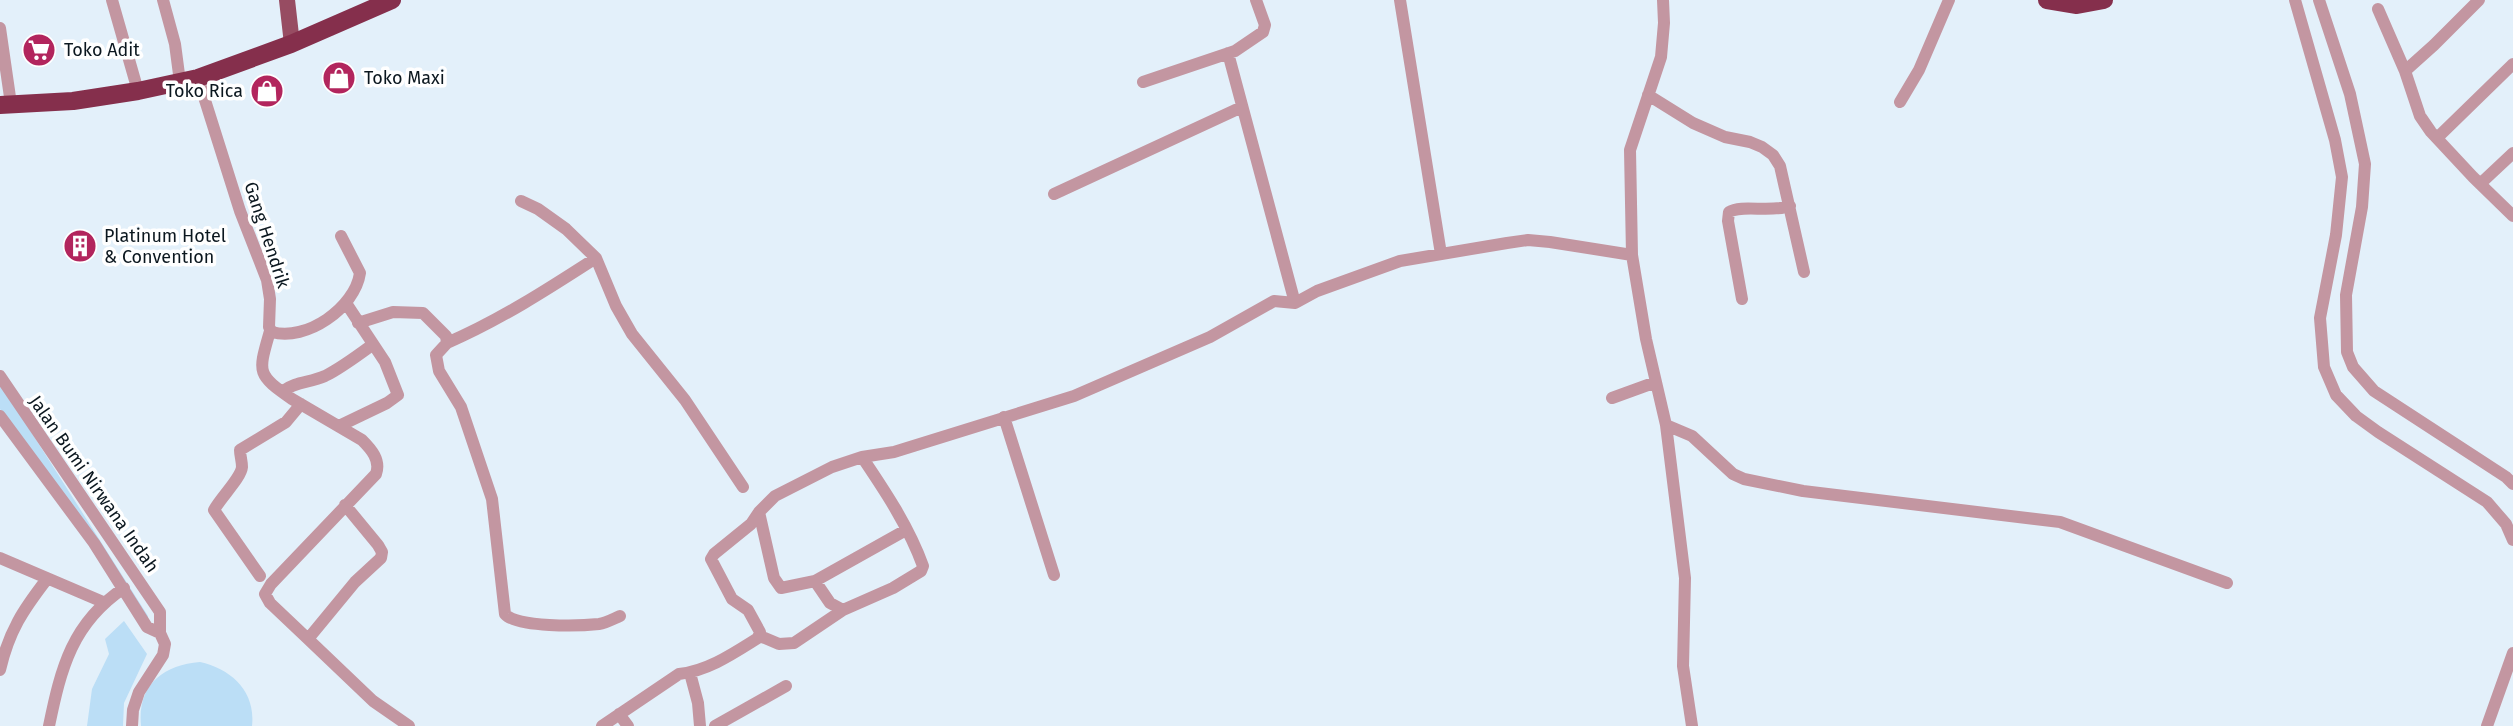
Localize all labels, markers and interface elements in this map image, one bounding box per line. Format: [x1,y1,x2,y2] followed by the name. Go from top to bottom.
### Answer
[20,31,58,69] supermarket icon: Toko Adit
[64,39,140,61] place label: Toko Adit
[320,59,358,97] shop icon: Toko Maxi
[364,67,445,89] place label: Toko Maxi
[248,72,286,110] shop icon: Toko Rica
[166,80,243,102] place label: Toko Rica
[239,179,295,292] street label: Gang Hendrik
[104,225,226,268] place label: Platinum Hotel & Convention
[61,227,99,265] building icon: Platinum Hotel & Convention
[24,391,164,577] street label: Jalan Bumi Nirwana Indah

